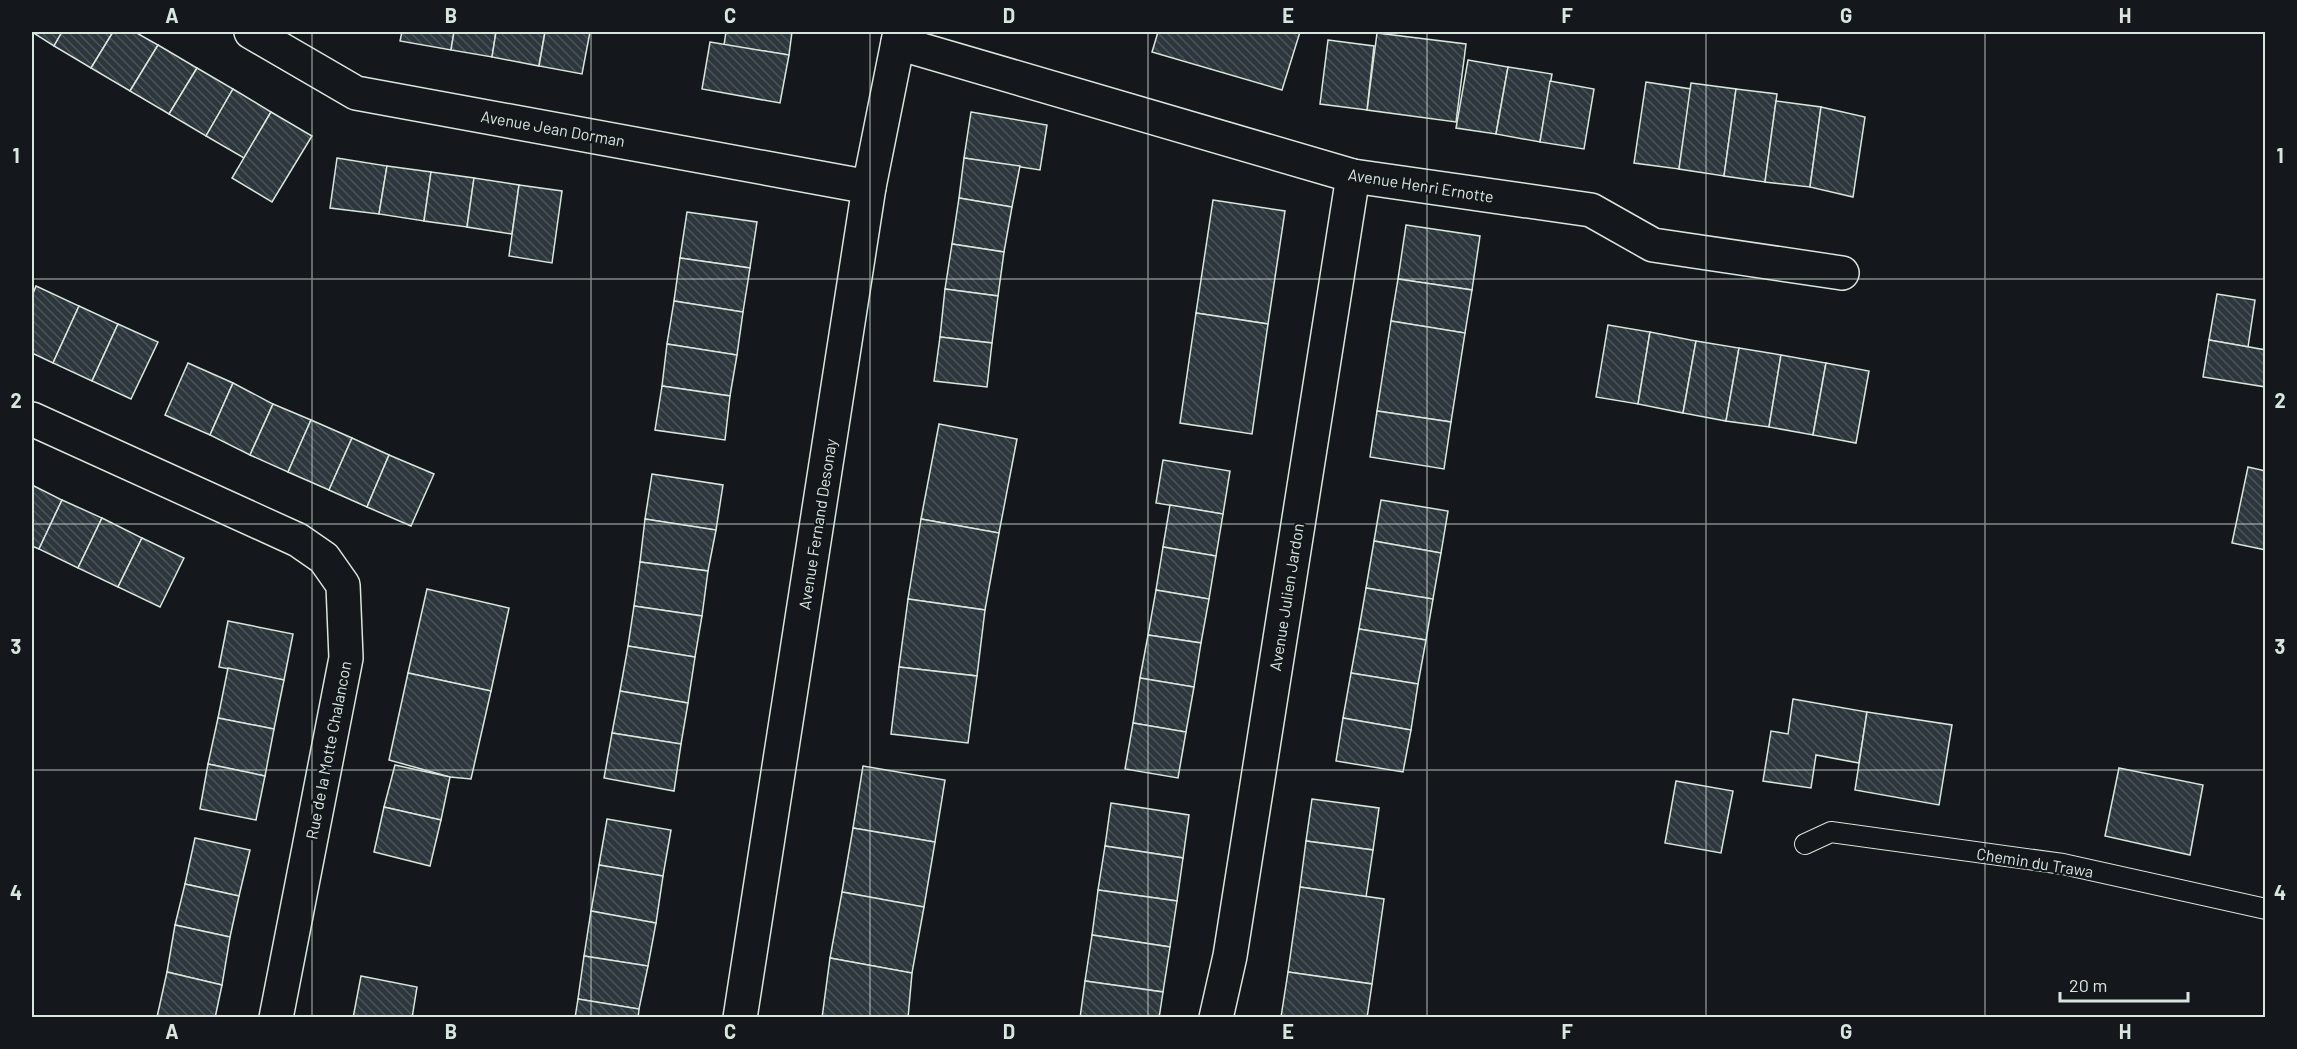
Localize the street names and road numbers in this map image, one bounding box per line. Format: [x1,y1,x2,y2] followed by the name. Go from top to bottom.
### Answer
[479,106,627,150] street label: Avenue Jean Dorman
[1347,164,1495,206] street label: Avenue Henri Ernotte
[794,437,840,611] street label: Avenue Fernand Desonay
[1265,522,1307,672] street label: Avenue Julien Jardon
[301,659,355,841] street label: Rue de la Motte Chalancon
[1975,843,2095,881] street label: Chemin du Trawa

